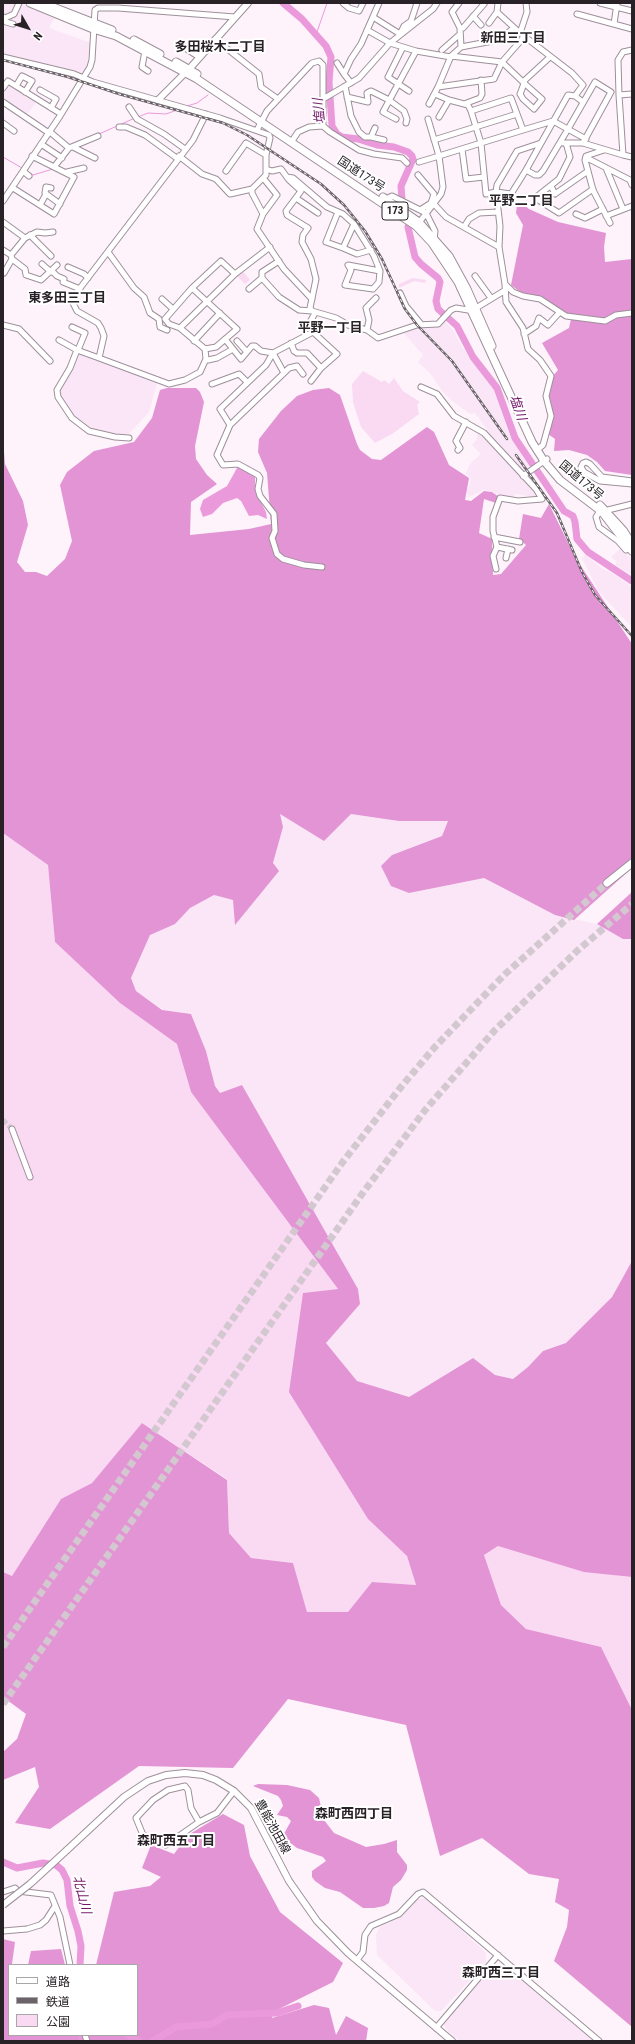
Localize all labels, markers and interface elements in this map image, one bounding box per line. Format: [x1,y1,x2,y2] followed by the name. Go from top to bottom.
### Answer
[8,8,48,48] north arrow
[31,29,45,43] text: N
[481,31,545,47] district label: 新田三丁目
[175,40,265,56] district label: 多田桜木二丁目
[311,97,329,125] water label: 塩川
[335,154,387,196] street label: 国道173号
[489,194,553,210] district label: 平野二丁目
[382,202,408,220] road number: 173
[28,291,106,307] district label: 東多田三丁目
[298,321,362,337] district label: 平野一丁目
[505,393,529,423] water label: 塩川
[556,458,606,504] street label: 国道173号
[251,1797,293,1857] street label: 豊能池田線
[315,1807,393,1823] district label: 森町西四丁目
[137,1834,215,1850] district label: 森町西五丁目
[69,1874,93,1916] water label: 北山川
[8,1964,138,2036] legend
[462,1966,540,1982] district label: 森町西三丁目
[46,1975,70,1989] text: 道路
[46,1995,70,2009] text: 鉄道
[46,2015,70,2029] text: 公園

